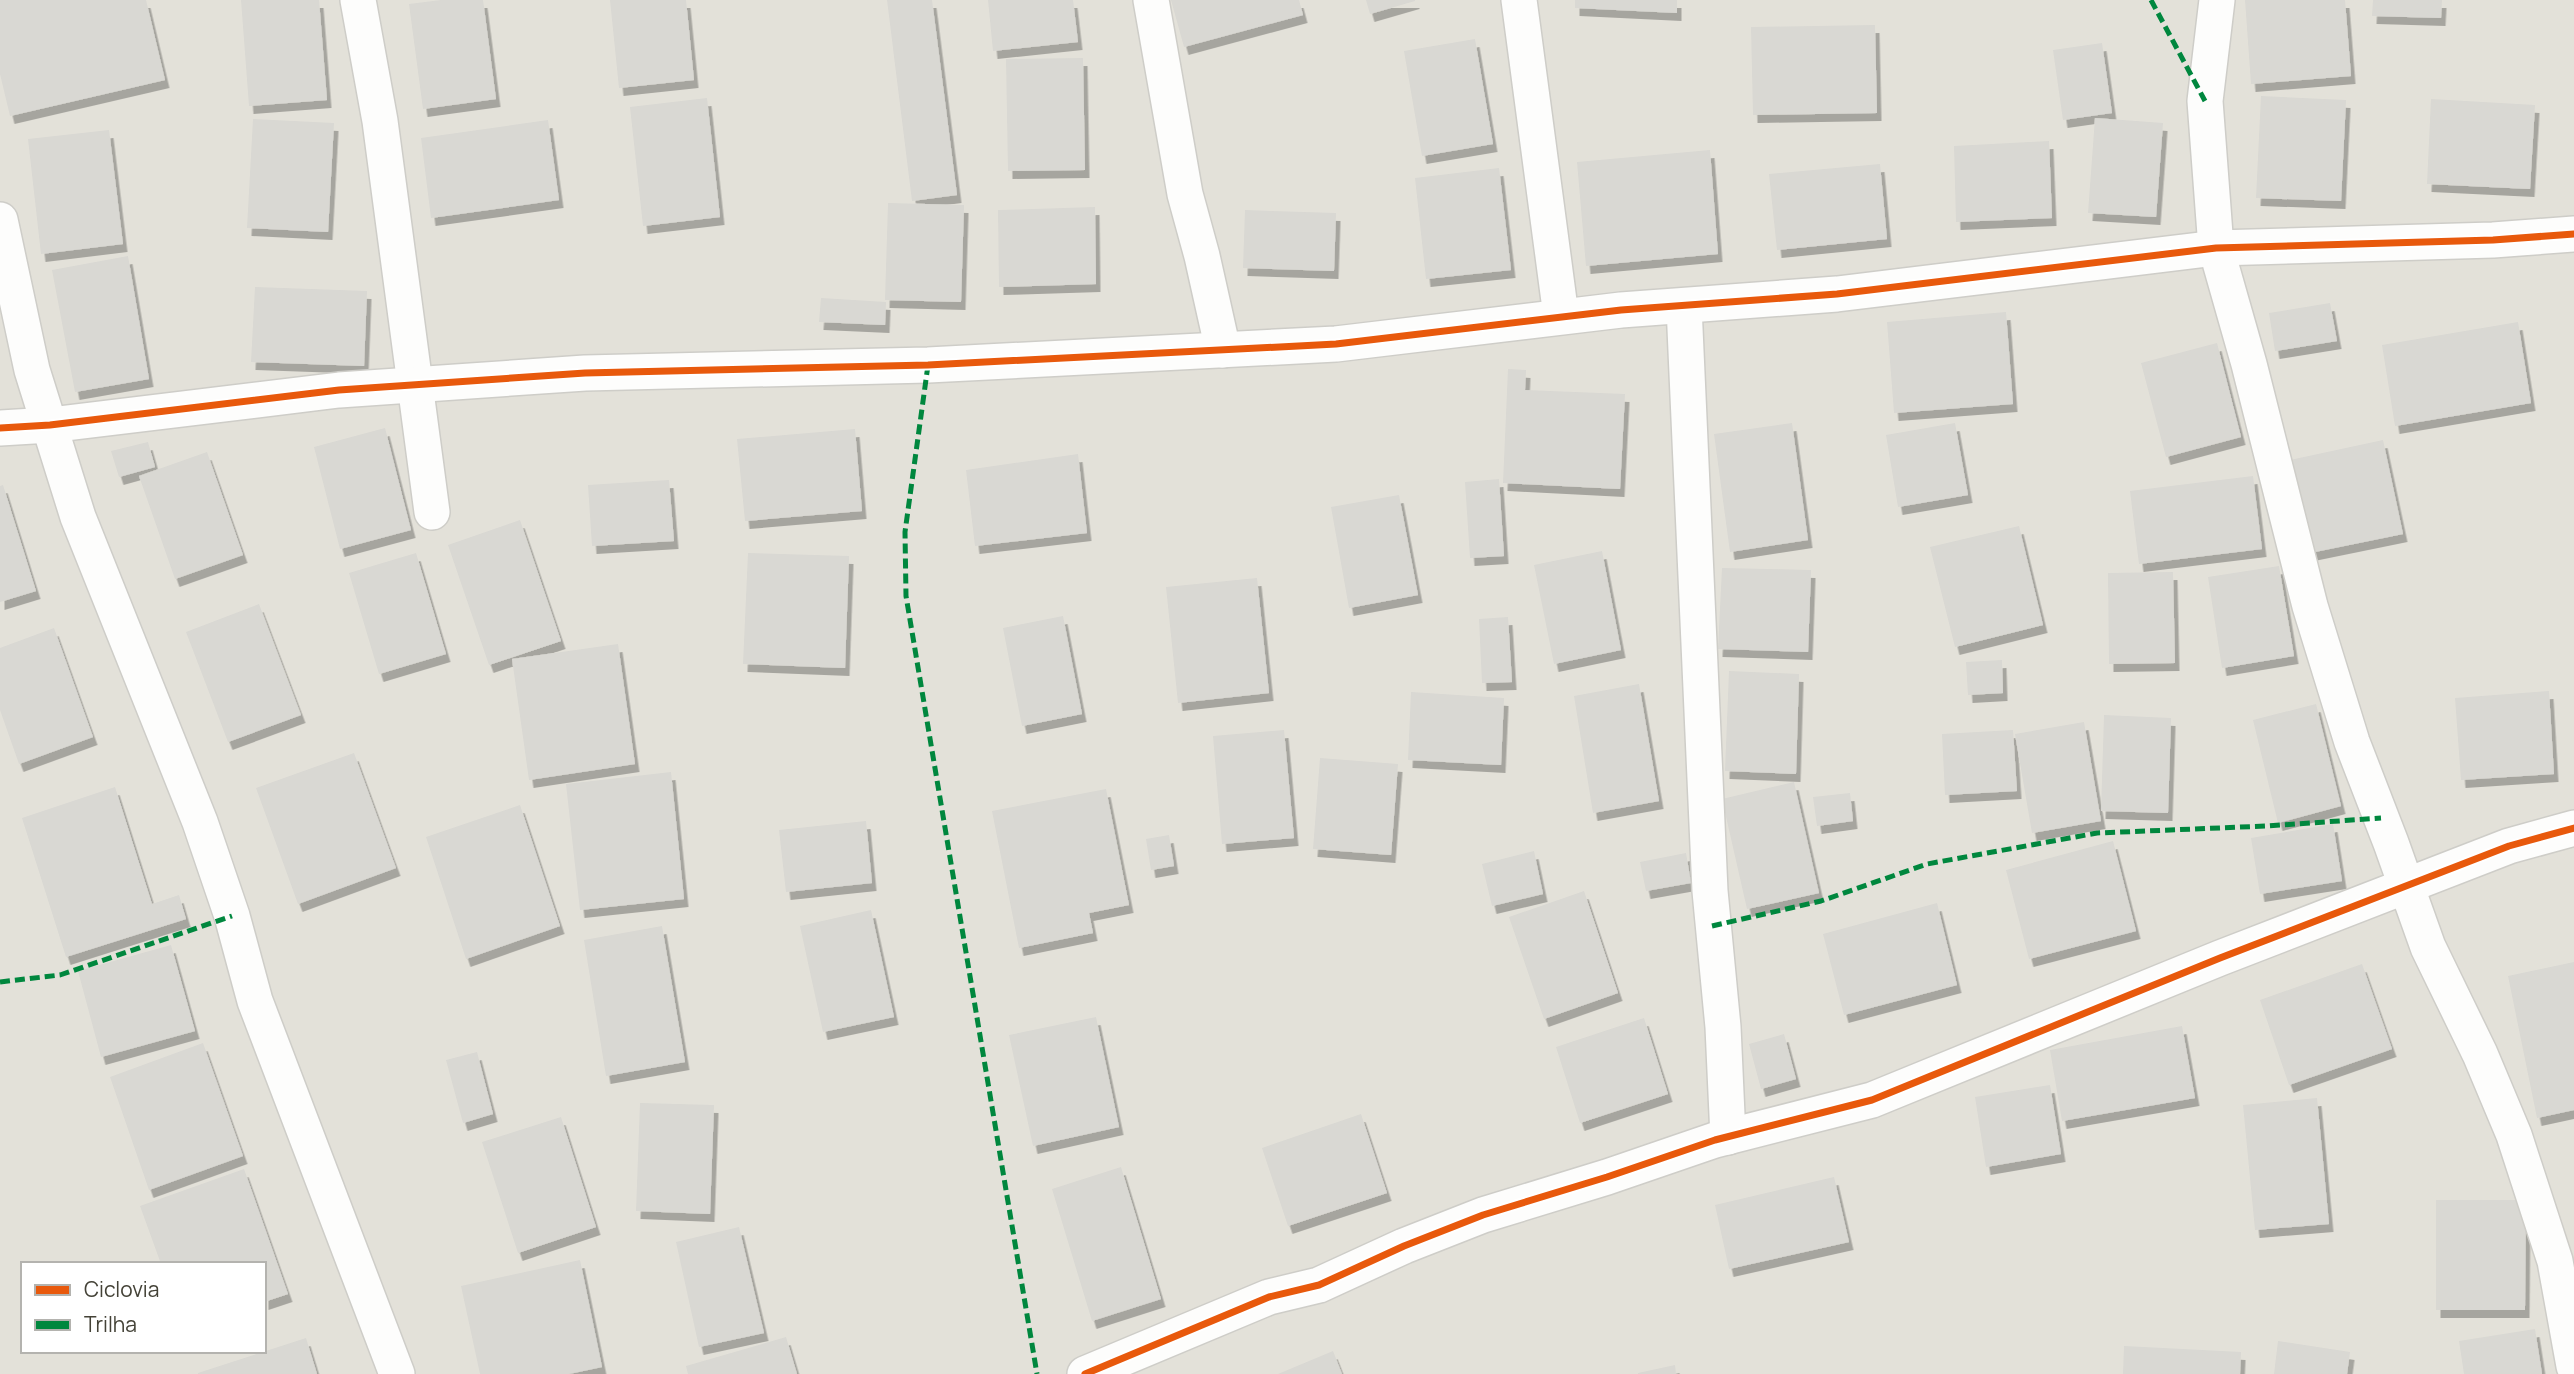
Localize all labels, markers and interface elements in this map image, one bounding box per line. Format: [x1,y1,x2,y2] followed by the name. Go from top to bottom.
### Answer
[21,1262,266,1353] legend
[84,1275,159,1303] text: Ciclovia
[84,1310,137,1338] text: Trilha

